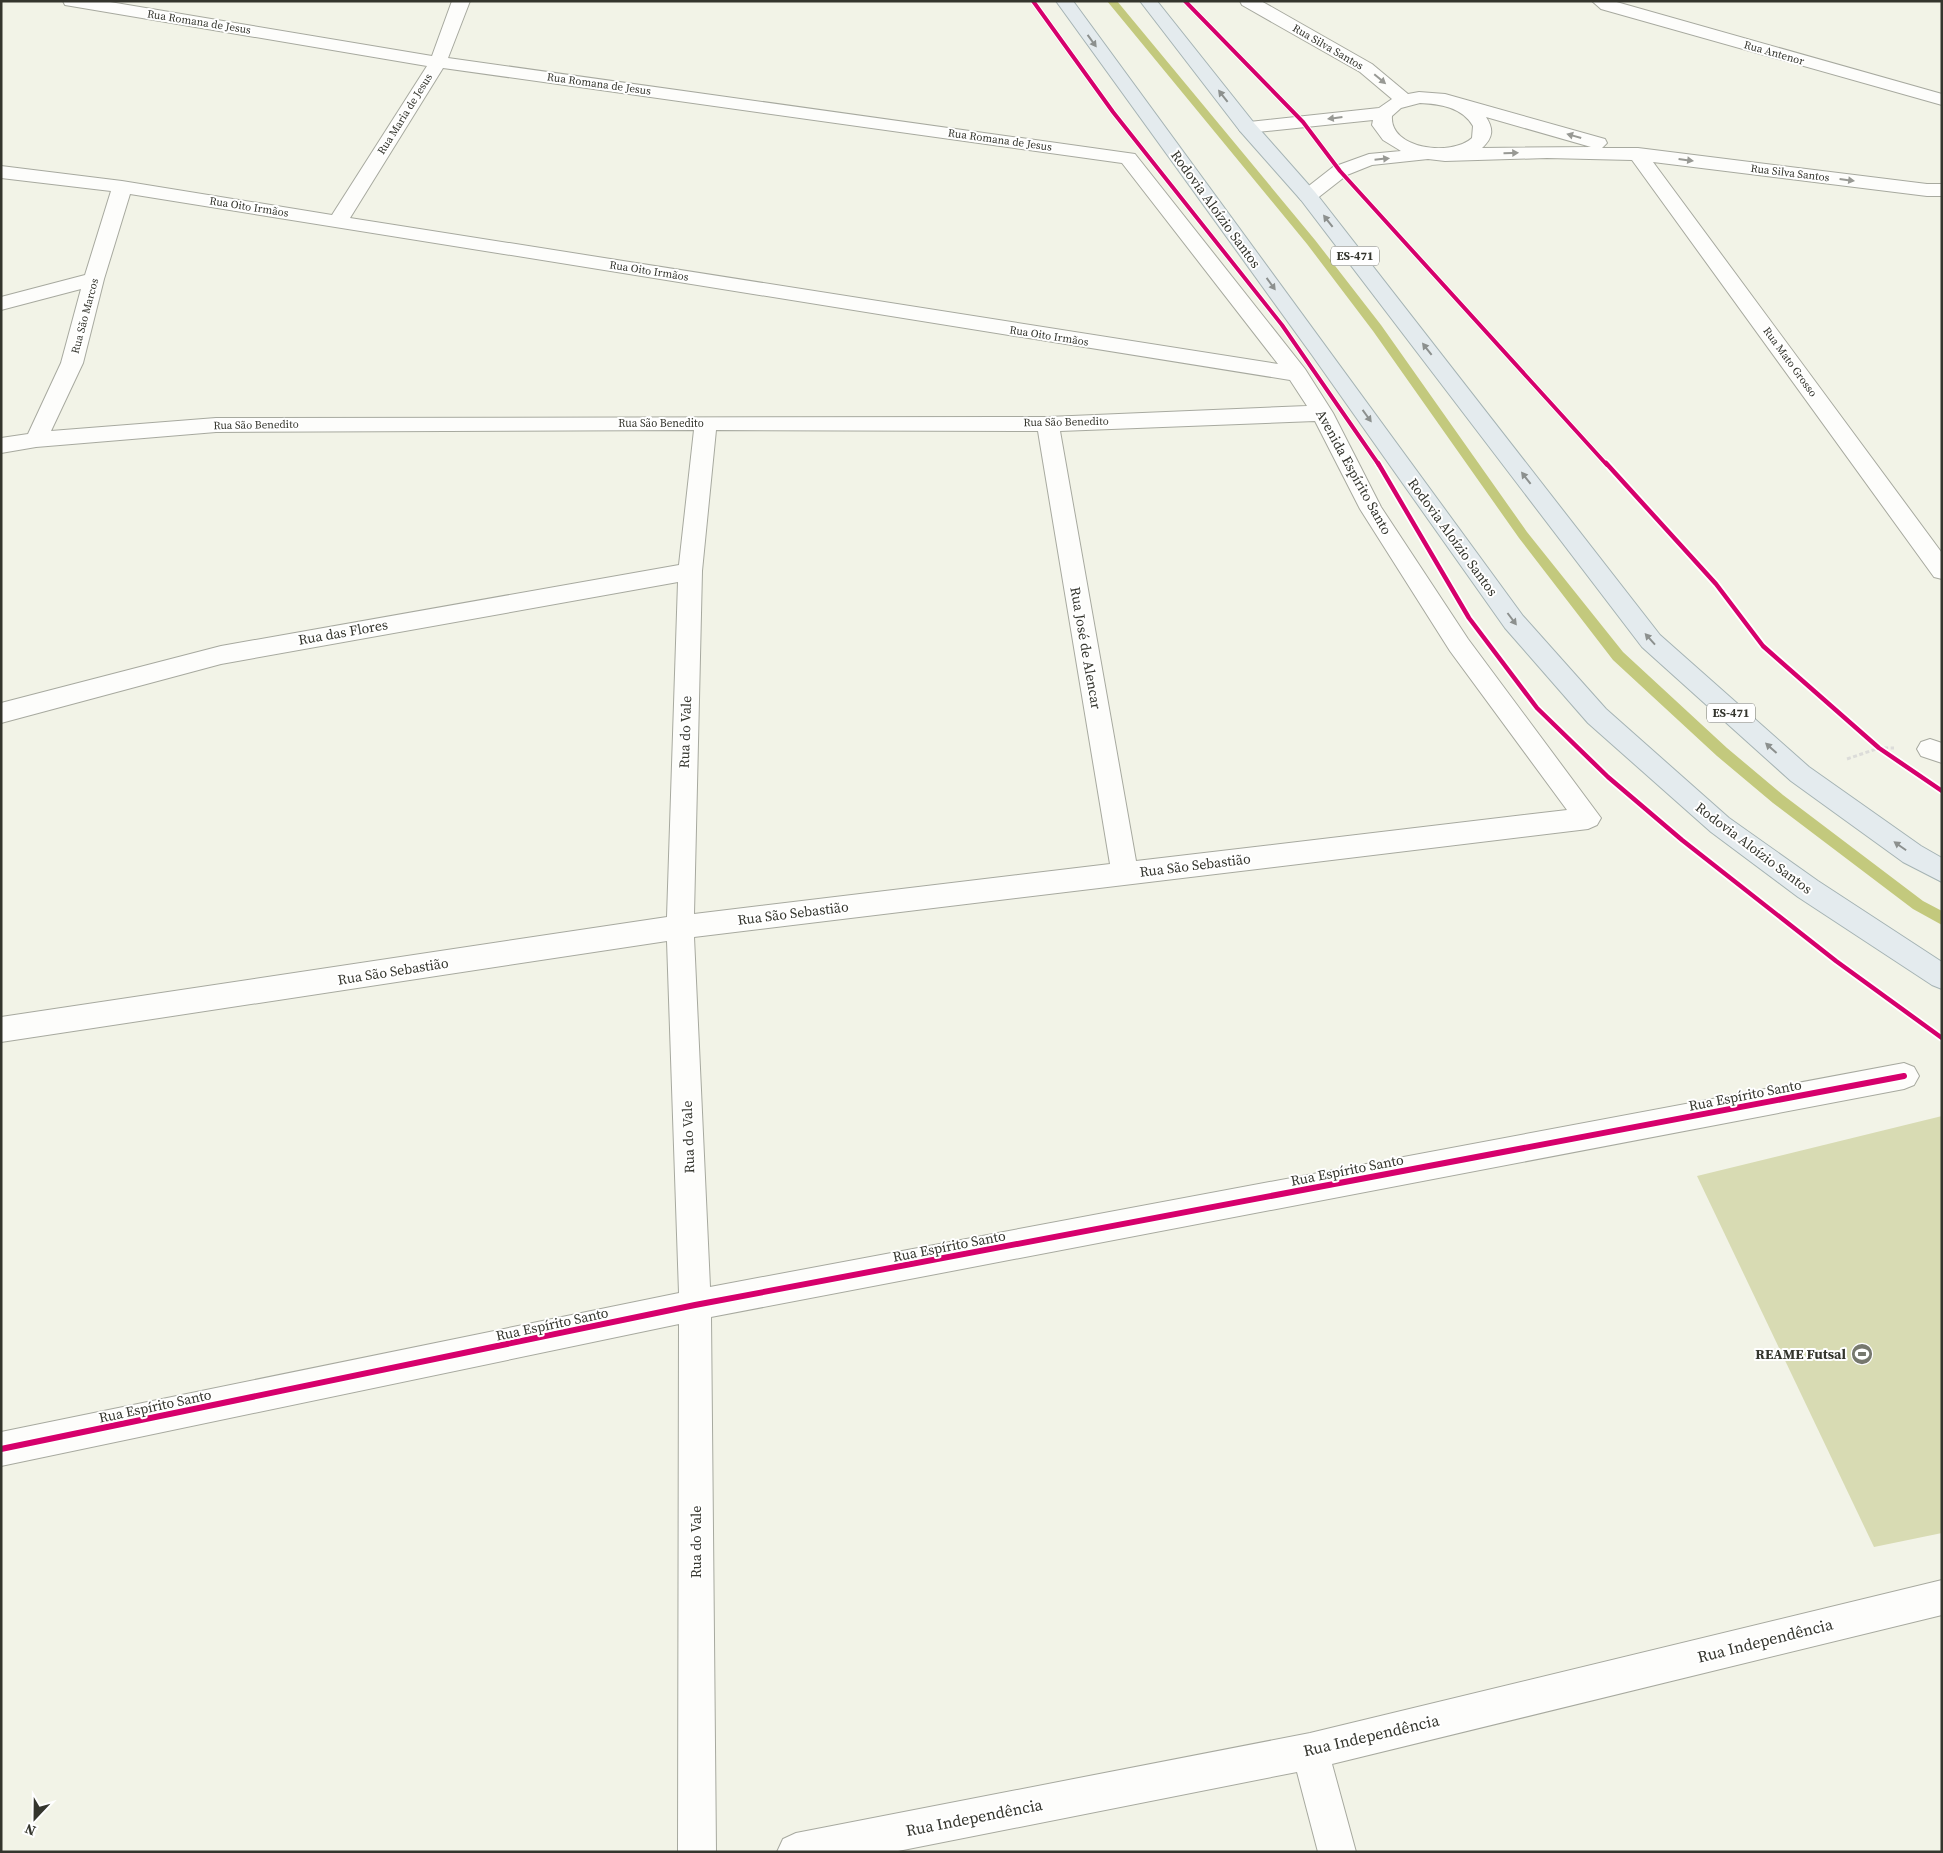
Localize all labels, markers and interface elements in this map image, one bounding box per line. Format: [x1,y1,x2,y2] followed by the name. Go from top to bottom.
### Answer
[146,6,252,38] street label: Rua Romana de Jesus
[1290,21,1366,73] street label: Rua Silva Santos
[1087,34,1097,47] one-way arrow
[1742,37,1806,69] street label: Rua Antenor
[546,69,652,99] street label: Rua Romana de Jesus
[374,70,436,157] street label: Rua Maria de Jesus
[1373,74,1386,85] one-way arrow
[1218,89,1228,103] one-way arrow
[1327,114,1343,122] one-way arrow
[947,125,1053,155] street label: Rua Romana de Jesus
[1566,132,1581,140] one-way arrow
[1166,146,1266,272] street label: Rodovia Aloízio Santos
[1504,149,1520,157] one-way arrow
[1374,155,1390,163] one-way arrow
[1678,156,1694,164] one-way arrow
[1750,161,1831,185] street label: Rua Silva Santos
[1840,176,1856,184] one-way arrow
[208,193,290,221] street label: Rua Oito Irmãos
[1322,214,1333,227] one-way arrow
[1331,247,1379,266] road number: ES-471
[608,257,690,285] street label: Rua Oito Irmãos
[68,276,102,355] street label: Rua São Marcos
[1266,277,1277,290] one-way arrow
[1008,322,1090,350] street label: Rua Oito Irmãos
[1760,324,1820,400] street label: Rua Mato Grosso
[1421,343,1432,356] one-way arrow
[1311,406,1397,539] street label: Avenida Espírito Santo
[1362,409,1372,423] one-way arrow
[1023,414,1109,430] street label: Rua São Benedito
[618,416,704,431] street label: Rua São Benedito
[213,417,299,433] street label: Rua São Benedito
[1521,471,1531,485] one-way arrow
[1403,474,1503,600] street label: Rodovia Aloízio Santos
[1065,585,1107,711] street label: Rua José de Alencar
[1507,612,1517,626] one-way arrow
[297,614,389,650] street label: Rua das Flores
[1644,634,1656,646] one-way arrow
[674,695,696,769] street label: Rua do Vale
[1707,704,1755,722] road number: ES-471
[1765,742,1777,754] one-way arrow
[1691,797,1817,899] street label: Rodovia Aloízio Santos
[1894,841,1907,851] one-way arrow
[1138,848,1252,882] street label: Rua São Sebastião
[736,896,850,930] street label: Rua São Sebastião
[336,952,450,990] street label: Rua São Sebastião
[1687,1074,1803,1116] street label: Rua Espírito Santo
[677,1100,699,1174] street label: Rua do Vale
[1289,1149,1405,1191] street label: Rua Espírito Santo
[891,1225,1007,1267] street label: Rua Espírito Santo
[494,1302,610,1346] street label: Rua Espírito Santo
[1850,1342,1874,1366] sports icon: REAME Futsal
[1755,1344,1846,1364] place label: REAME Futsal
[97,1384,213,1428] street label: Rua Espírito Santo
[686,1506,706,1578] street label: Rua do Vale
[1695,1612,1836,1667] street label: Rua Independência
[1301,1708,1442,1761] street label: Rua Independência
[10,1793,60,1843] north arrow
[904,1793,1045,1841] street label: Rua Independência
[22,1819,39,1841] text: N

